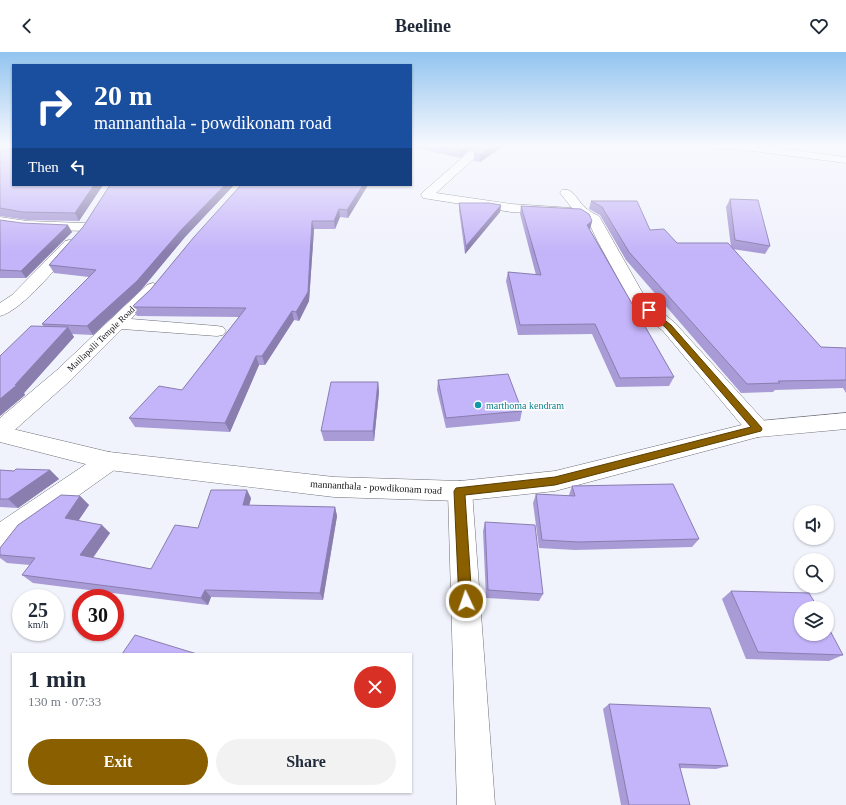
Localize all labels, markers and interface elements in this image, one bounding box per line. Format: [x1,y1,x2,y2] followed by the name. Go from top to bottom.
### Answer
[16,15,38,37] icon: back
[808,15,830,37] icon: heart
[395,16,451,36] text: Beeline
[28,80,80,132] icon: right
[94,80,152,111] text: 20 m
[94,113,331,133] text: mannanthala - powdikonam road
[67,156,89,178] icon: left
[28,159,59,175] text: Then
[632,293,666,327] pin
[638,299,660,321] icon: arrive
[65,304,137,374] street label: Maillapalli Temple Road
[473,400,483,410] marker: marthoma kendram
[486,400,564,411] place label: marthoma kendram
[310,478,442,496] street label: mannanthala - powdikonam road
[794,505,834,641] map controls
[794,505,834,545] button: sound
[794,553,834,593] button: search
[445,580,487,622] position arrow
[72,589,124,641] speed limit sign: 30
[28,599,48,621] text: 25
[794,601,834,641] button: layers
[28,619,48,630] text: km/h
[28,666,86,692] text: 1 min
[354,666,396,708] button: close
[28,694,101,709] text: 130 m · 07:33
[28,739,208,785] button: Exit
[216,739,396,785] button: Share

